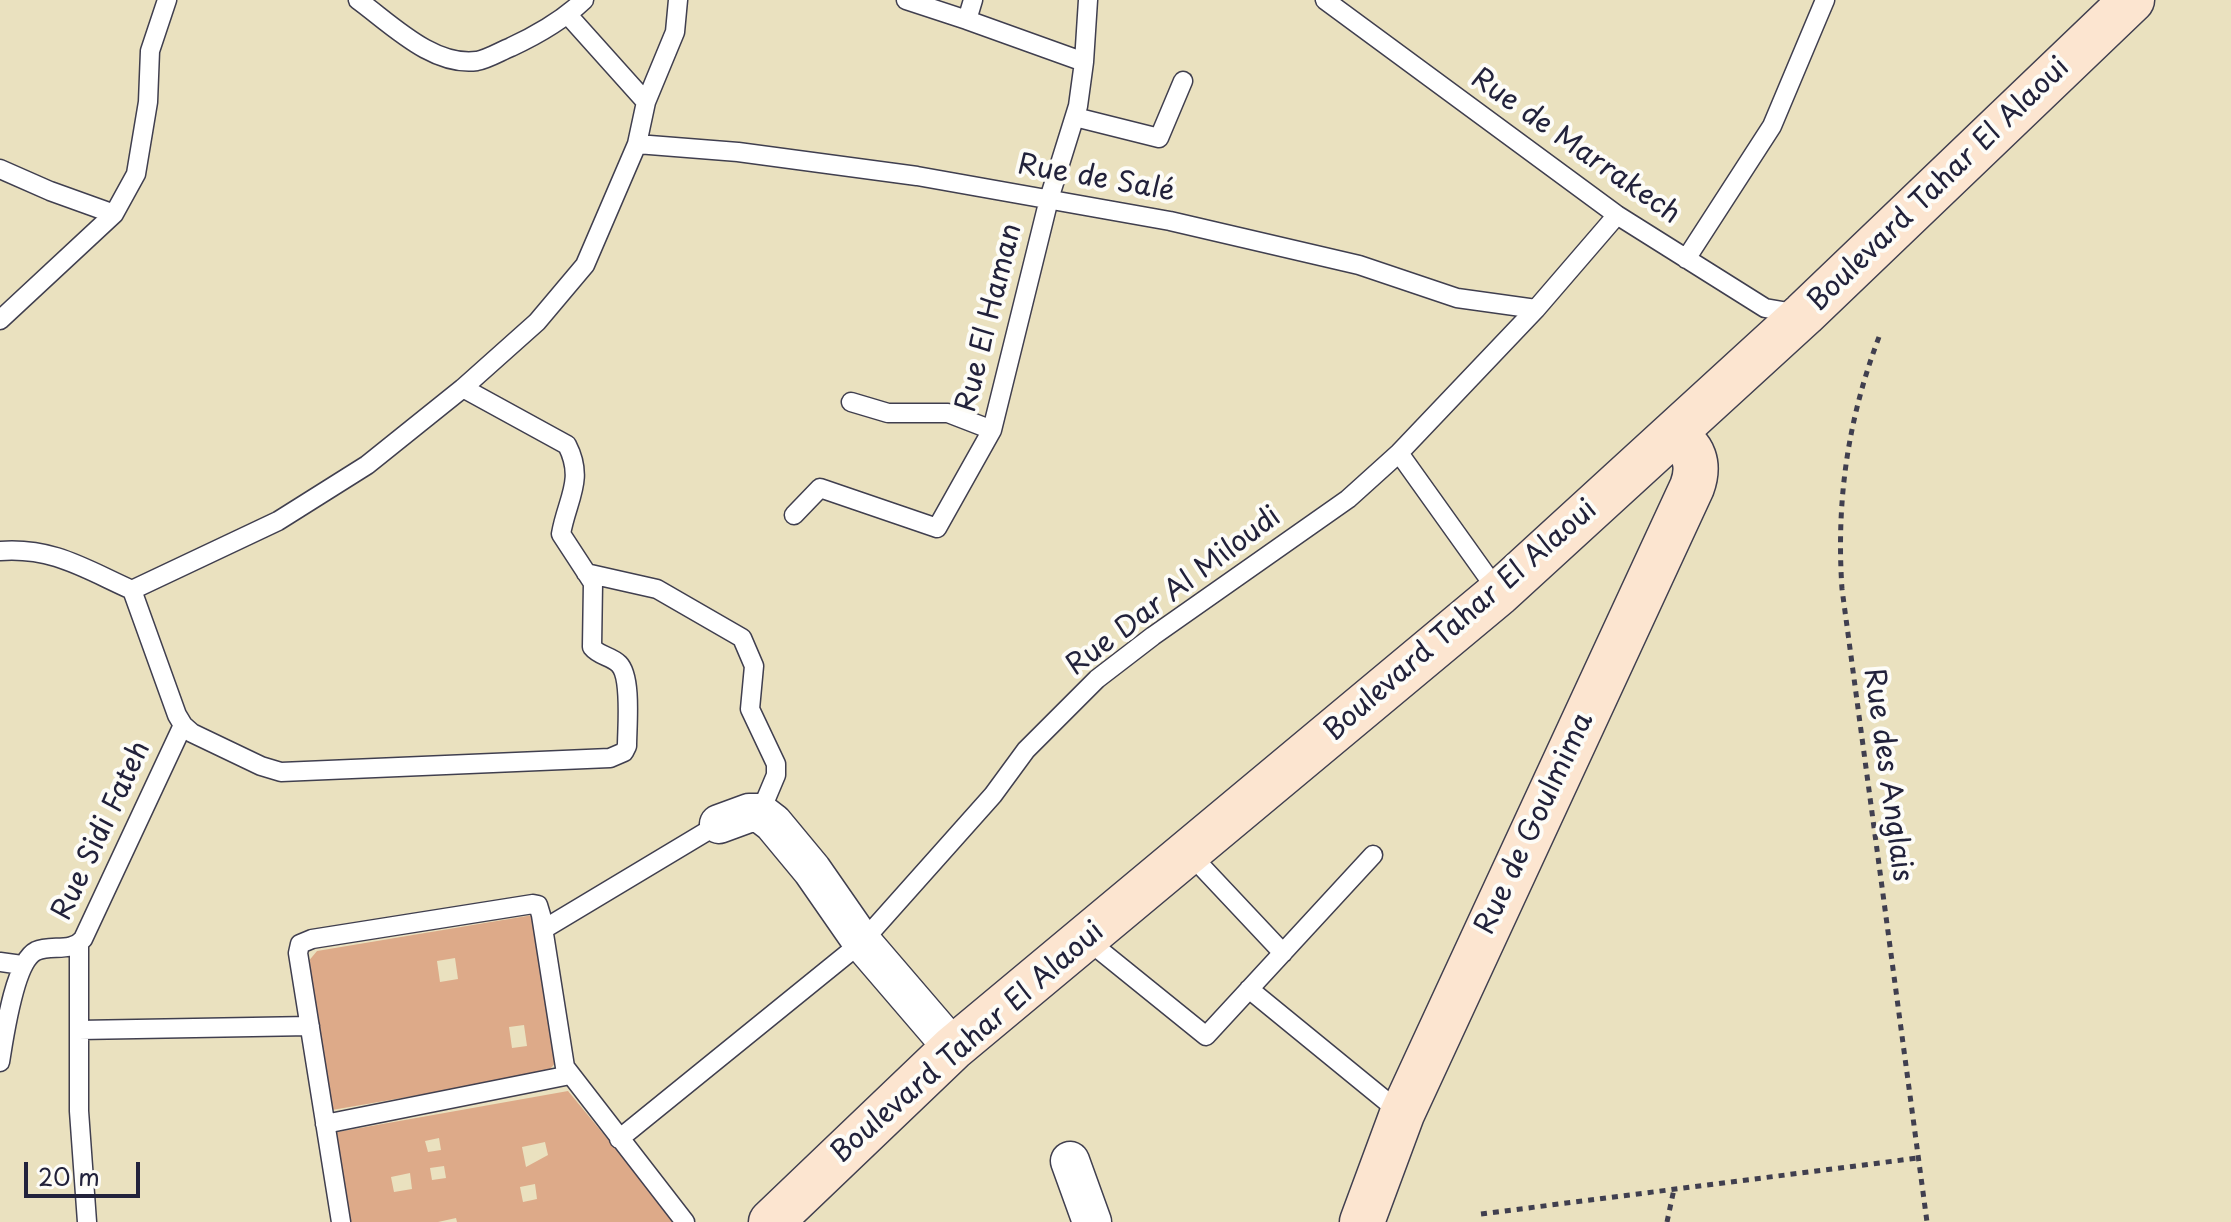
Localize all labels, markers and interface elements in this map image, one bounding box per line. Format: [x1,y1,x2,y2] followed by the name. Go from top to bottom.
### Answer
[1801,51,2077,319] street label: Boulevard Tahar El Alaoui
[1464,62,1686,232] street label: Rue de Marrakech
[1015,149,1177,209] street label: Rue de Salé
[950,220,1030,416] street label: Rue El Haman
[1318,493,1604,749] street label: Boulevard Tahar El Alaoui
[1060,501,1288,683] street label: Rue Dar Al Miloudi
[1855,666,1919,884] street label: Rue des Anglais
[1469,708,1601,940] street label: Rue de Goulmima
[46,736,158,926] street label: Rue Sidi Fateh
[825,915,1111,1171] street label: Boulevard Tahar El Alaoui
[28,1146,144,1196] scale bar
[38,1158,100,1194] text: 20 m

